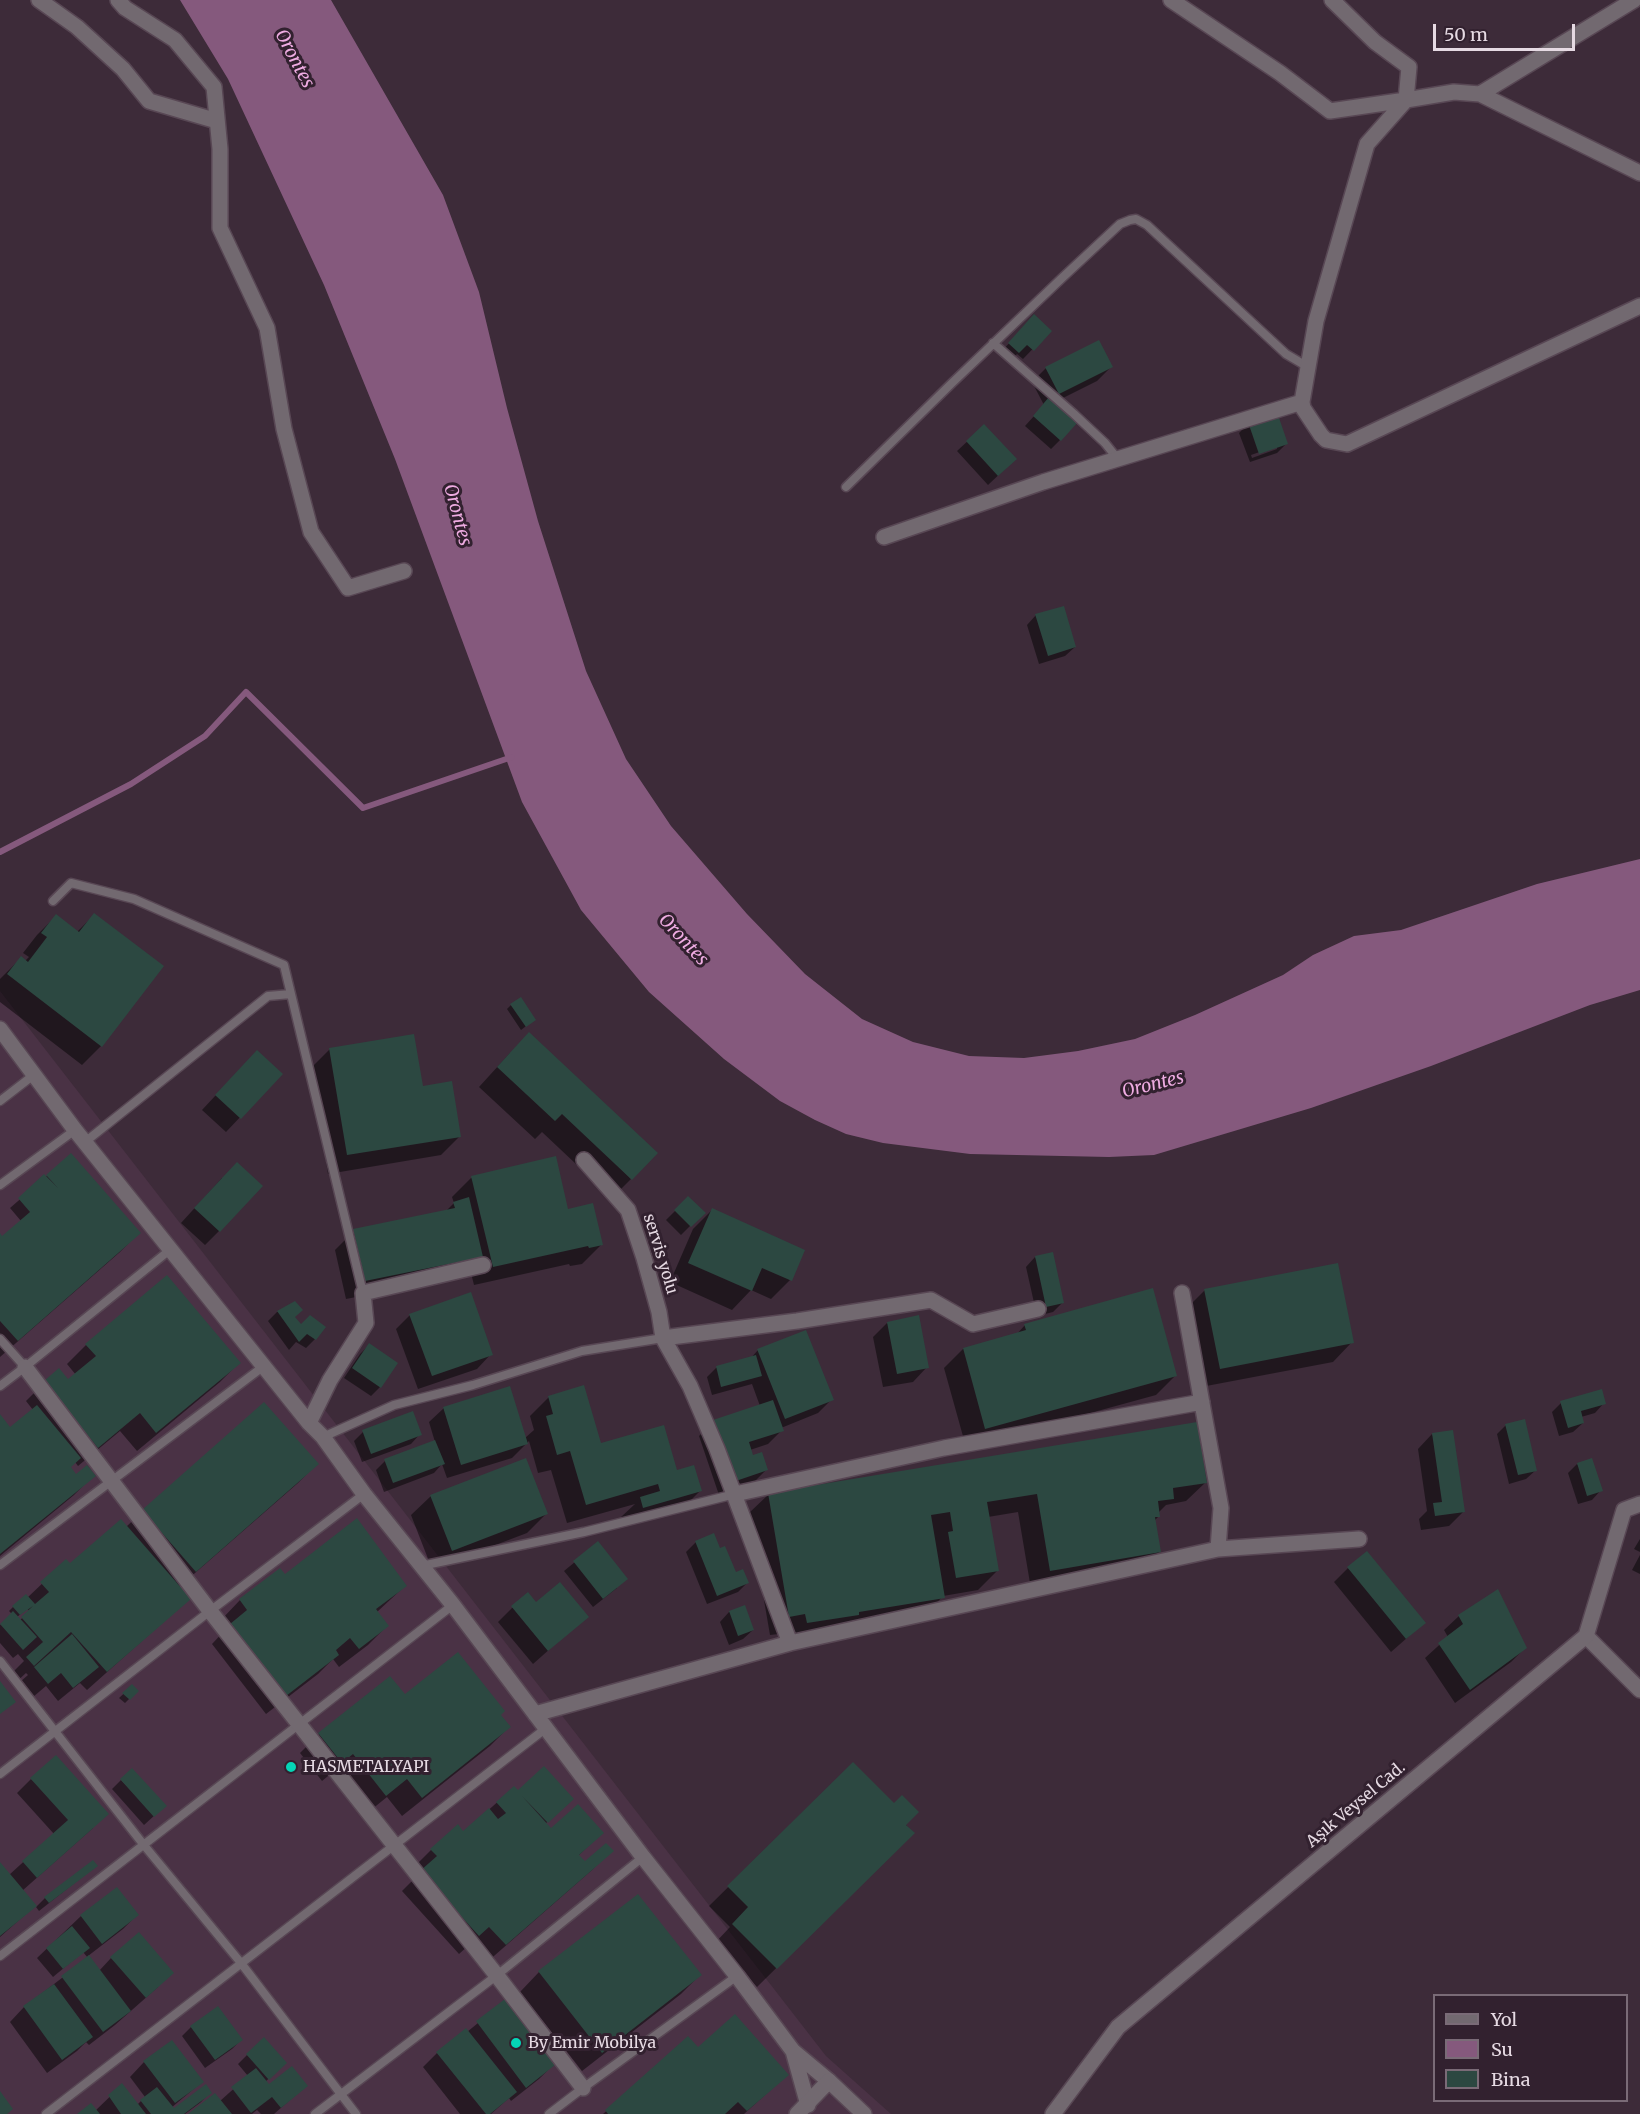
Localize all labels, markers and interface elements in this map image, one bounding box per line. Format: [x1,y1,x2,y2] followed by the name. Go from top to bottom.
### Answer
[1436,12,1578,50] scale bar
[1444,23,1488,46] text: 50 m
[270,26,318,92] water label: Orontes
[438,482,476,548] water label: Orontes
[654,910,712,970] water label: Orontes
[1120,1067,1186,1103] water label: Orontes
[639,1212,681,1296] street label: servis yolu
[303,1757,429,1777] place label: HASMETALYAPI
[1303,1758,1409,1852] street label: Aşık Veysel Cad.
[284,1760,298,1774] marker: HASMETALYAPI
[1433,1994,1628,2102] legend
[1491,2008,1517,2031] text: Yol
[528,2033,656,2053] place label: By Emir Mobilya
[509,2036,523,2050] marker: By Emir Mobilya
[1491,2038,1513,2061] text: Su
[1491,2068,1530,2091] text: Bina

